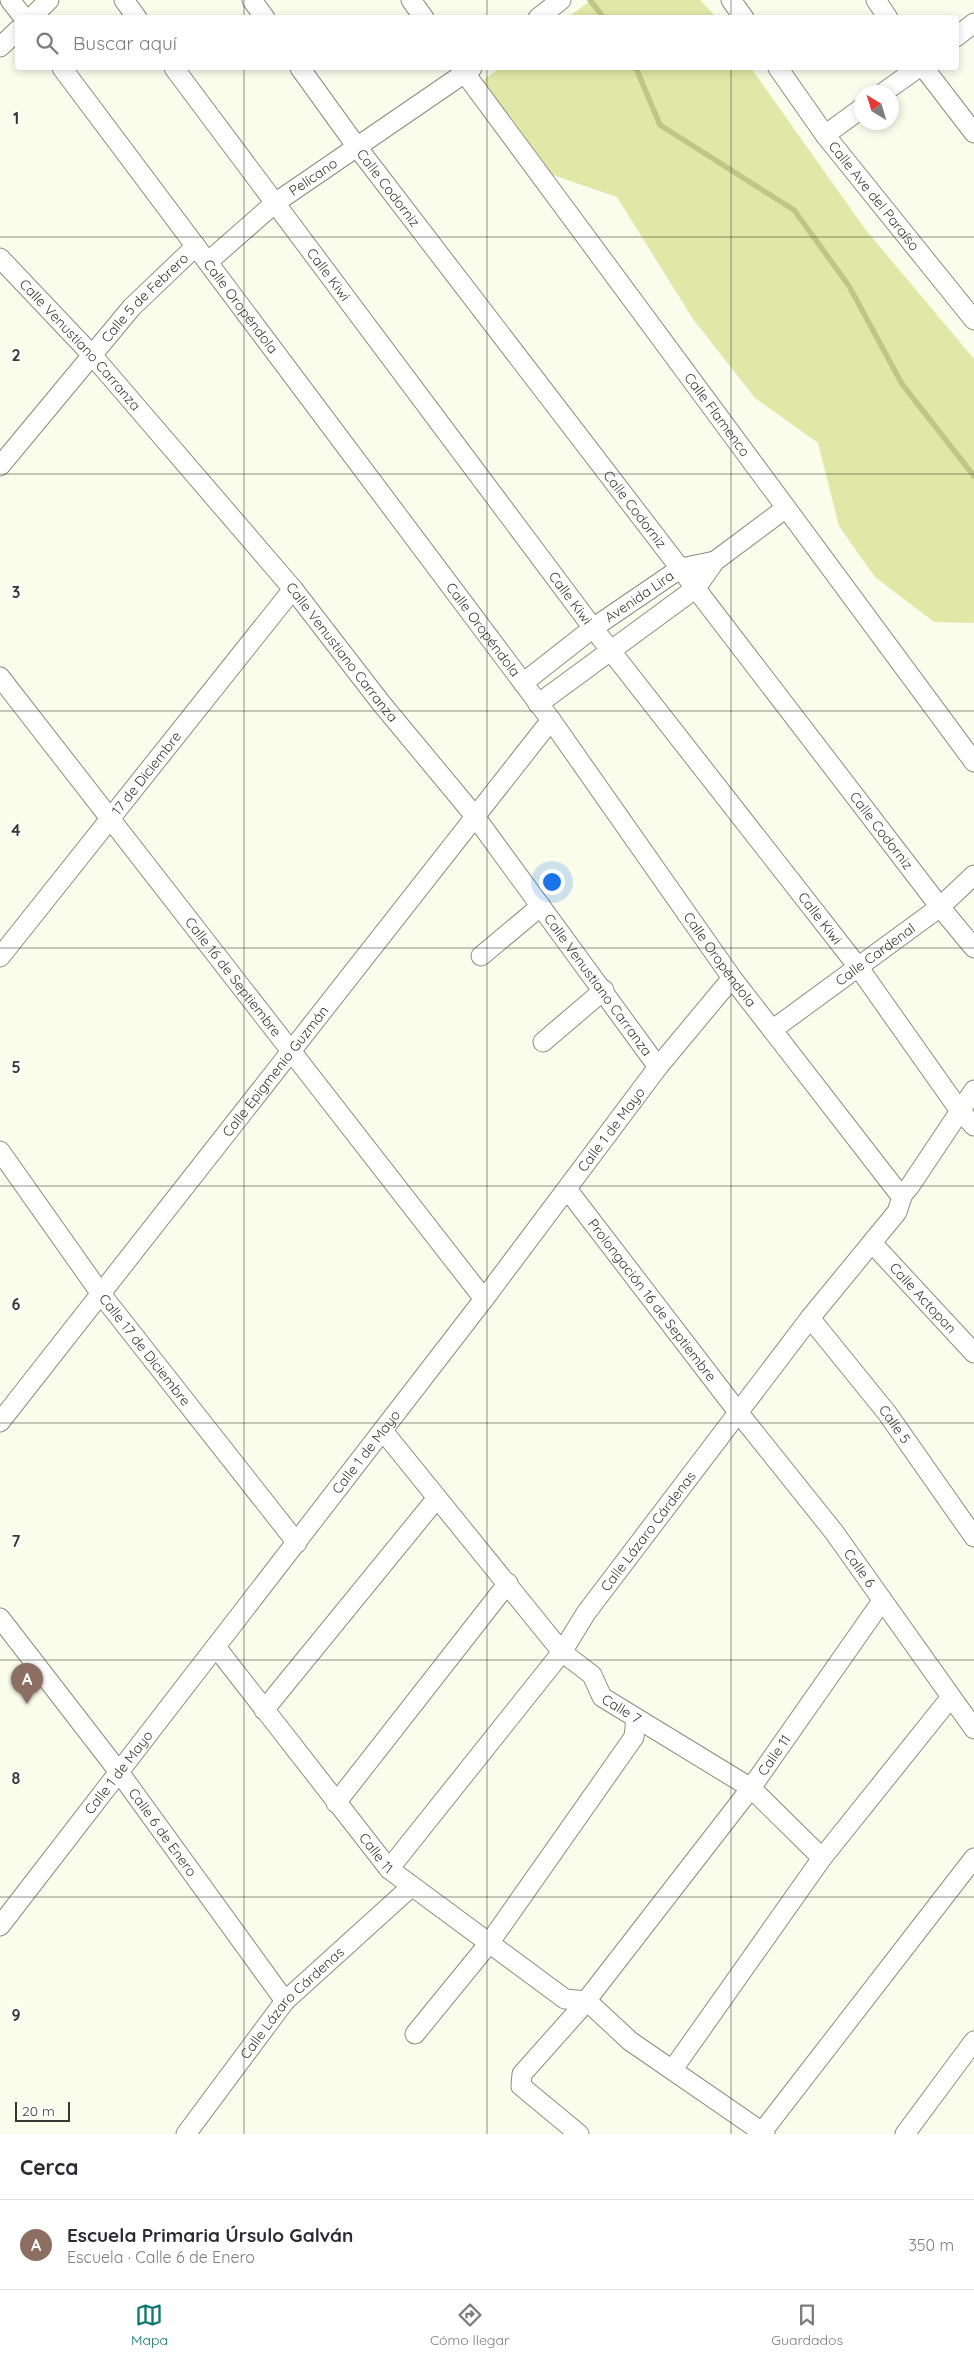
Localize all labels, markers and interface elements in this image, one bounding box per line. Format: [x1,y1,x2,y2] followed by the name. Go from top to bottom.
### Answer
[15,15,959,70] search box
[33,29,61,57] icon: search
[73,31,177,55] text: Buscar aquí
[854,85,899,130] north arrow
[13,108,19,128] text: 1
[825,137,924,254] street label: Calle Ave del Paraíso
[353,145,424,231] street label: Calle Codorniz
[285,154,341,200] street label: Pelícano
[303,244,354,305] street label: Calle Kiwi
[97,249,192,346] street label: Calle 5 de Febrero
[200,256,282,357] street label: Calle Oropéndola
[16,275,145,414] street label: Calle Venustiano Carranza
[11,345,21,365] text: 2
[680,369,754,460] street label: Calle Flamenco
[599,467,671,552] street label: Calle Codorniz
[601,566,677,626] street label: Avenida Lira
[545,568,596,628] street label: Calle Kiwi
[282,578,402,726] street label: Calle Venustiano Carranza
[442,579,524,680] street label: Calle Oropéndola
[12,582,20,602] text: 3
[108,728,185,819] street label: 17 de Diciembre
[846,788,917,873] street label: Calle Codorniz
[11,820,21,840] text: 4
[539,869,565,895] your location
[794,888,846,948] street label: Calle Kiwi
[679,908,760,1011] street label: Calle Oropéndola
[540,910,656,1060] street label: Calle Venustiano Carranza
[181,913,286,1040] street label: Calle 16 de Septiembre
[832,919,919,990] street label: Calle Cardenal
[218,1002,332,1140] street label: Calle Epigmenio Guzmán
[11,1057,21,1077] text: 5
[574,1084,649,1175] street label: Calle 1 de Mayo
[584,1215,720,1385] street label: Prolongación 16 de Septiembre
[886,1259,960,1337] street label: Calle Actopan
[95,1290,195,1409] street label: Calle 17 de Diciembre
[12,1294,21,1314] text: 6
[875,1401,915,1447] street label: Calle 5
[328,1406,404,1497] street label: Calle 1 de Mayo
[597,1467,700,1595] street label: Calle Lázaro Cárdenas
[12,1531,21,1551] text: 7
[840,1545,880,1591] street label: Calle 6
[11,1663,43,1704] pin: A
[598,1690,644,1728] street label: Calle 7
[80,1727,157,1818] street label: Calle 1 de Mayo
[753,1731,795,1779] street label: Calle 11
[12,1768,21,1788] text: 8
[125,1784,201,1880] street label: Calle 6 de Enero
[355,1829,396,1878] street label: Calle 11
[236,1943,348,2063] street label: Calle Lázaro Cárdenas
[11,2005,21,2025] text: 9
[15,2099,70,2122] scale bar
[22,2102,55,2120] text: 20 m
[20,2154,78,2180] text: Cerca
[67,2223,353,2247] text: Escuela Primaria Úrsulo Galván
[31,2235,41,2255] text: A
[908,2235,954,2255] text: 350 m
[67,2247,255,2267] text: Escuela · Calle 6 de Enero
[131,2301,168,2349] tab: Mapa
[430,2301,509,2349] tab: Cómo llegar
[771,2301,843,2349] tab: Guardados

